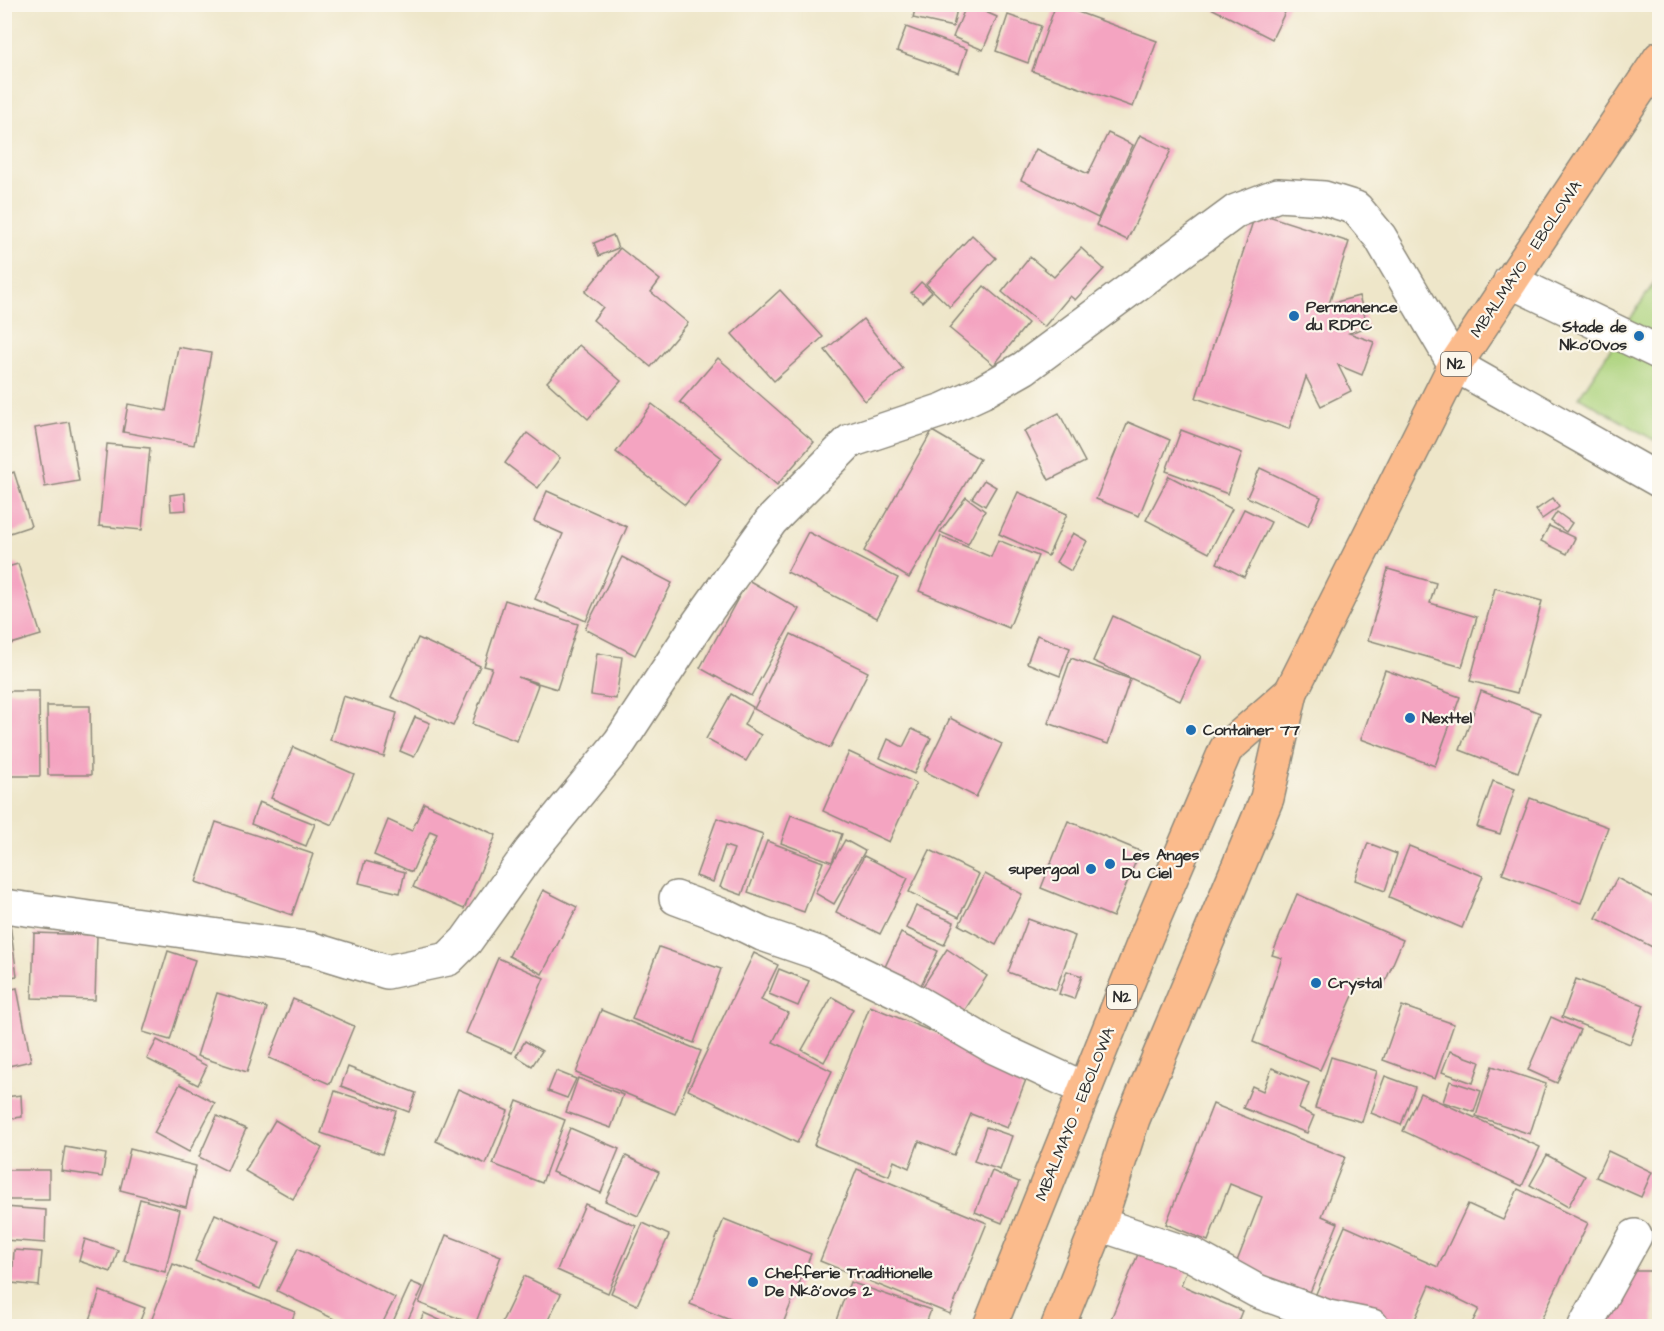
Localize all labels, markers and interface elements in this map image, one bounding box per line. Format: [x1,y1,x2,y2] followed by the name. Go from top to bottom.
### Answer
[1465,176,1587,342] street label: MBALMAYO - EBOLOWA
[1305,296,1398,336] place label: Permanence du RDPC
[1287,309,1301,323] marker: Permanence du RDPC
[1560,316,1627,356] place label: Stade de Nko'Ovos
[1632,329,1646,343] marker: Stade de Nko'Ovos
[1441,352,1471,376] road number: N2
[1422,707,1473,729] place label: Nexttel
[1403,711,1417,725] marker: Nexttel
[1203,719,1300,741] place label: Container 77
[1184,723,1198,737] marker: Container 77
[1122,844,1199,884] place label: Les Anges Du Ciel
[1103,857,1117,871] marker: Les Anges Du Ciel
[1009,858,1079,882] place label: supergoal
[1084,862,1098,876] marker: supergoal
[1328,972,1383,995] place label: Crystal
[1309,976,1323,990] marker: Crystal
[1107,985,1137,1009] road number: N2
[1030,1024,1120,1204] street label: MBALMAYO - EBOLOWA
[765,1262,933,1302] place label: Chefferie Traditionelle De Nkô’ovos 2
[746,1275,760,1289] marker: Chefferie Traditionelle De Nkô’ovos 2

